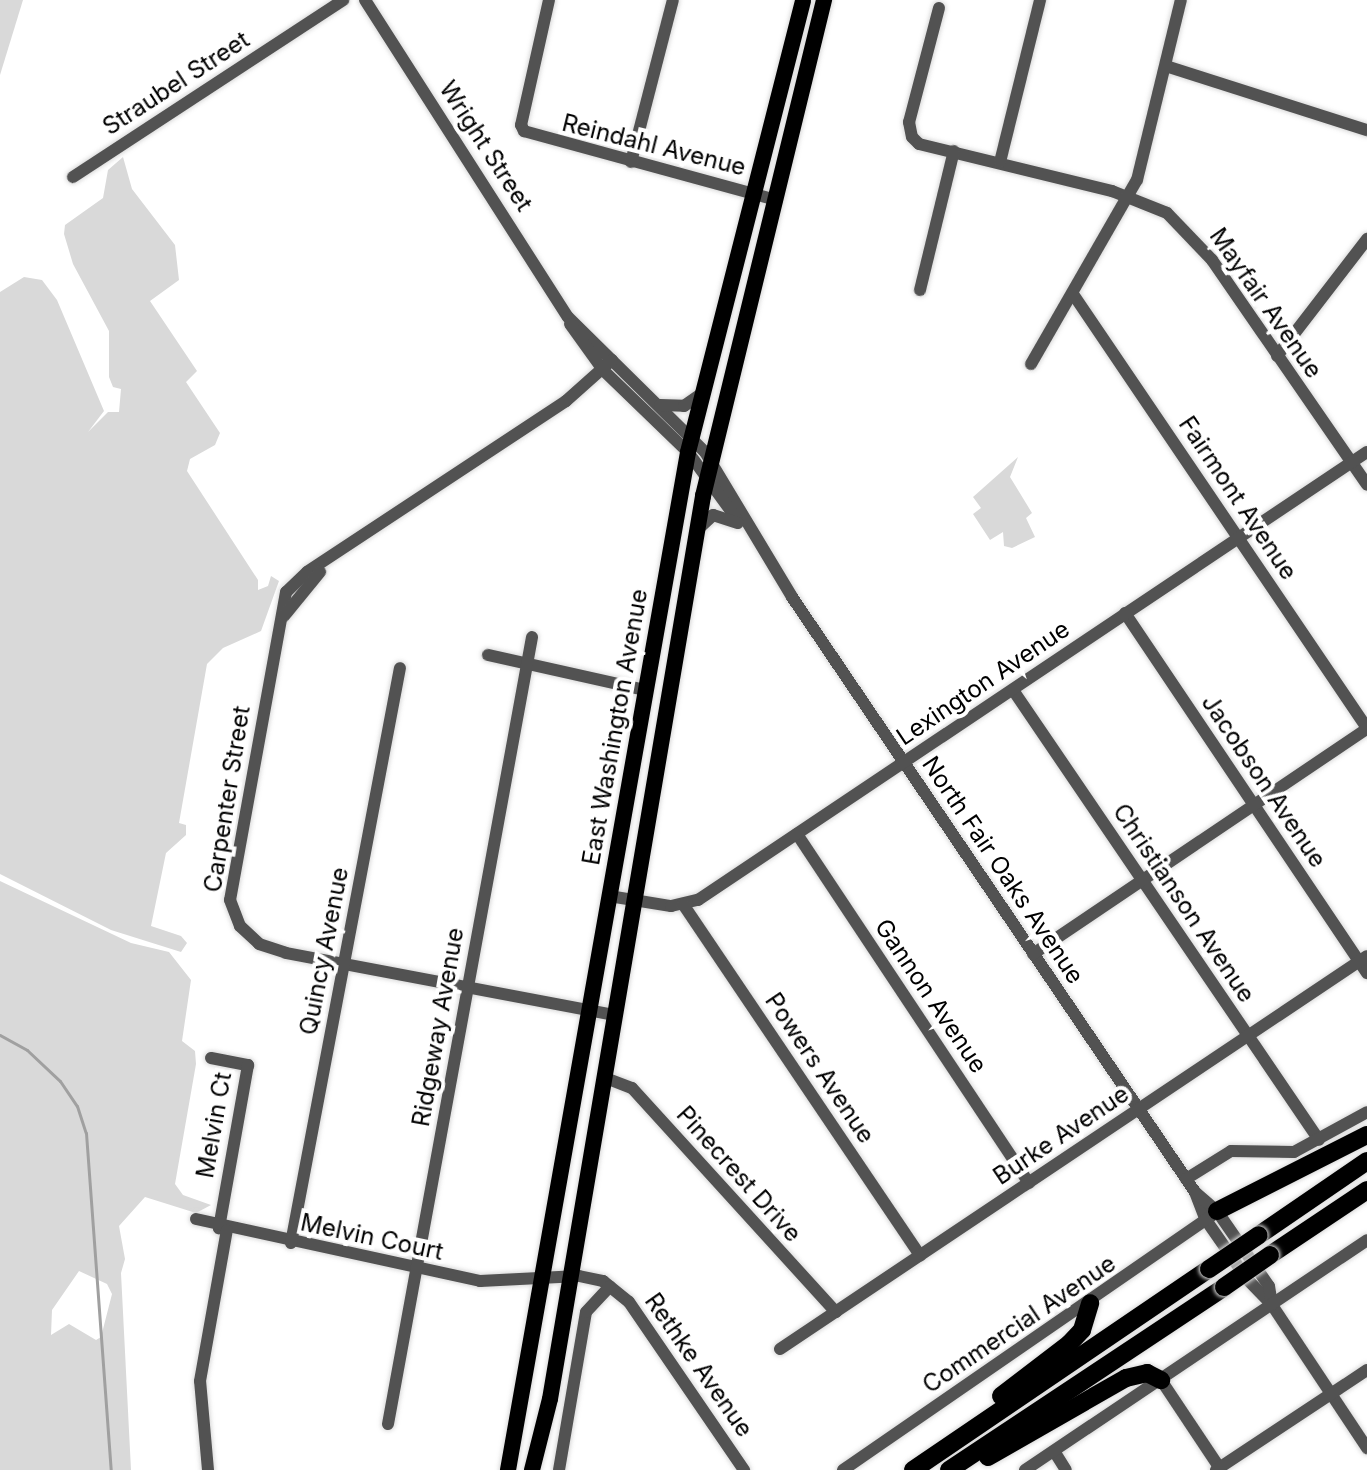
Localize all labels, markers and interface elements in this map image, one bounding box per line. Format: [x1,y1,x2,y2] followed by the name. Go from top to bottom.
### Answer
[97,25,255,141] street label: Straubel Street
[433,76,539,216] street label: Wright Street
[559,108,749,182] street label: Reindahl Avenue
[1204,222,1328,384] street label: Mayfair Avenue
[1173,411,1303,585] street label: Fairmont Avenue
[577,587,653,867] street label: East Washington Avenue
[891,615,1075,751] street label: Lexington Avenue
[1196,689,1332,873] street label: Jacobson Avenue
[198,704,256,894] street label: Carpenter Street
[916,751,1090,989] street label: North Fair Oaks Avenue
[1107,798,1261,1008] street label: Christianson Avenue
[294,865,354,1037] street label: Quincy Avenue
[869,914,993,1078] street label: Gannon Avenue
[406,925,470,1129] street label: Ridgeway Avenue
[759,987,881,1149] street label: Powers Avenue
[191,1070,237,1180] street label: Melvin Ct
[988,1079,1134,1191] street label: Burke Avenue
[671,1100,807,1248] street label: Pinecrest Drive
[298,1208,446,1266] street label: Melvin Court
[917,1249,1121,1399] street label: Commercial Avenue
[639,1288,759,1442] street label: Rethke Avenue

